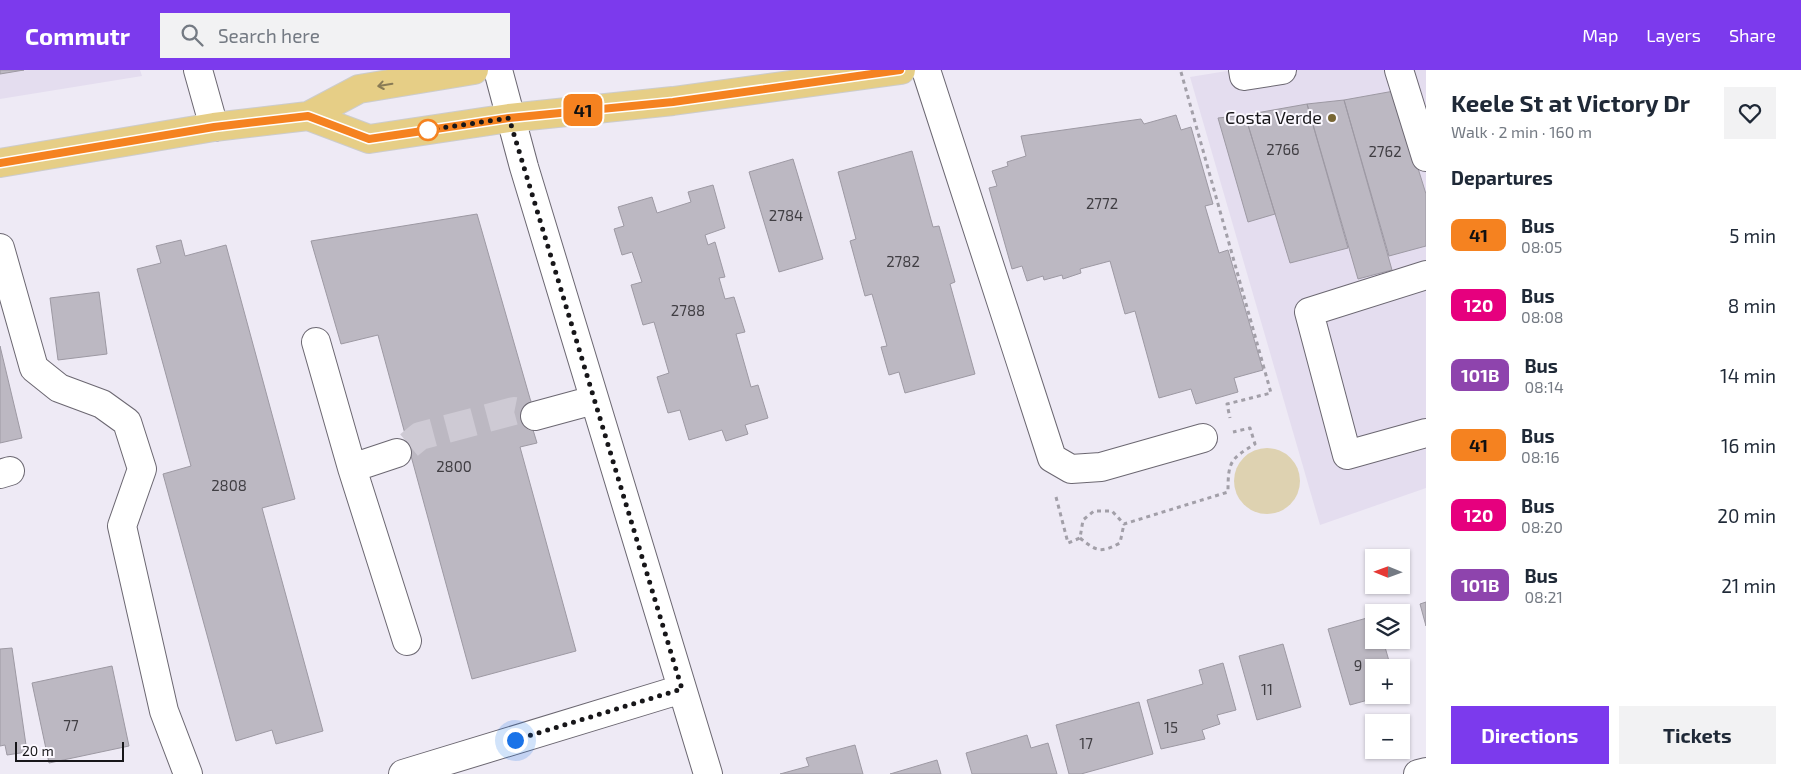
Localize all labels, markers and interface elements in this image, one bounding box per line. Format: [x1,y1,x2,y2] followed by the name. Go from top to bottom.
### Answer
[160,13,510,58] search box
[25,21,130,50] text: Commutr
[178,21,206,49] icon: search
[218,24,320,47] text: Search here
[1582,24,1618,46] text: Map
[1646,24,1701,46] text: Layers
[1729,24,1776,46] text: Share
[378,80,394,90] one-way arrow
[1724,87,1776,139] button: heart
[1451,88,1690,117] text: Keele St at Victory Dr
[560,94,606,126] line badge: 41
[573,99,593,121] text: 41
[1225,106,1322,128] place label: Costa Verde
[1326,112,1338,124] marker: Costa Verde
[417,119,439,141] unlabelled marker
[1451,122,1592,141] text: Walk · 2 min · 160 m
[1266,140,1300,158] house number: 2766
[1368,142,1402,160] house number: 2762
[1451,166,1553,189] text: Departures
[1086,194,1118,212] house number: 2772
[769,206,803,224] house number: 2784
[1521,214,1555,237] text: Bus
[1469,224,1488,246] text: 41
[1729,224,1776,247] text: 5 min
[1521,237,1562,256] text: 08:05
[886,252,920,270] house number: 2782
[1521,284,1555,307] text: Bus
[1464,294,1493,316] text: 120
[1728,294,1776,317] text: 8 min
[671,301,705,319] house number: 2788
[1521,307,1564,326] text: 08:08
[1524,354,1558,377] text: Bus
[1461,364,1499,386] text: 101B
[1720,364,1776,387] text: 14 min
[1524,377,1564,396] text: 08:14
[1521,424,1555,447] text: Bus
[1469,434,1488,456] text: 41
[1721,434,1776,457] text: 16 min
[1521,447,1560,466] text: 08:16
[436,457,472,475] house number: 2800
[211,476,247,494] house number: 2808
[1521,494,1555,517] text: Bus
[1464,504,1493,526] text: 120
[1717,504,1776,527] text: 20 min
[1521,517,1563,536] text: 08:20
[1365,549,1410,594] north arrow
[1365,549,1410,759] map controls
[1524,564,1558,587] text: Bus
[1461,574,1499,596] text: 101B
[1721,574,1776,597] text: 21 min
[1524,587,1563,606] text: 08:21
[1365,604,1410,649] button: layers
[1354,656,1362,674] house number: 9
[1365,659,1410,704] button: +
[1261,680,1273,698] house number: 11
[1451,706,1609,764] button: Directions
[1619,706,1776,764] button: Tickets
[1365,714,1410,759] button: −
[63,716,79,734] house number: 77
[1164,718,1178,736] house number: 15
[503,728,528,753] your location
[1079,734,1093,752] house number: 17
[15,739,124,762] scale bar
[22,742,54,759] text: 20 m

